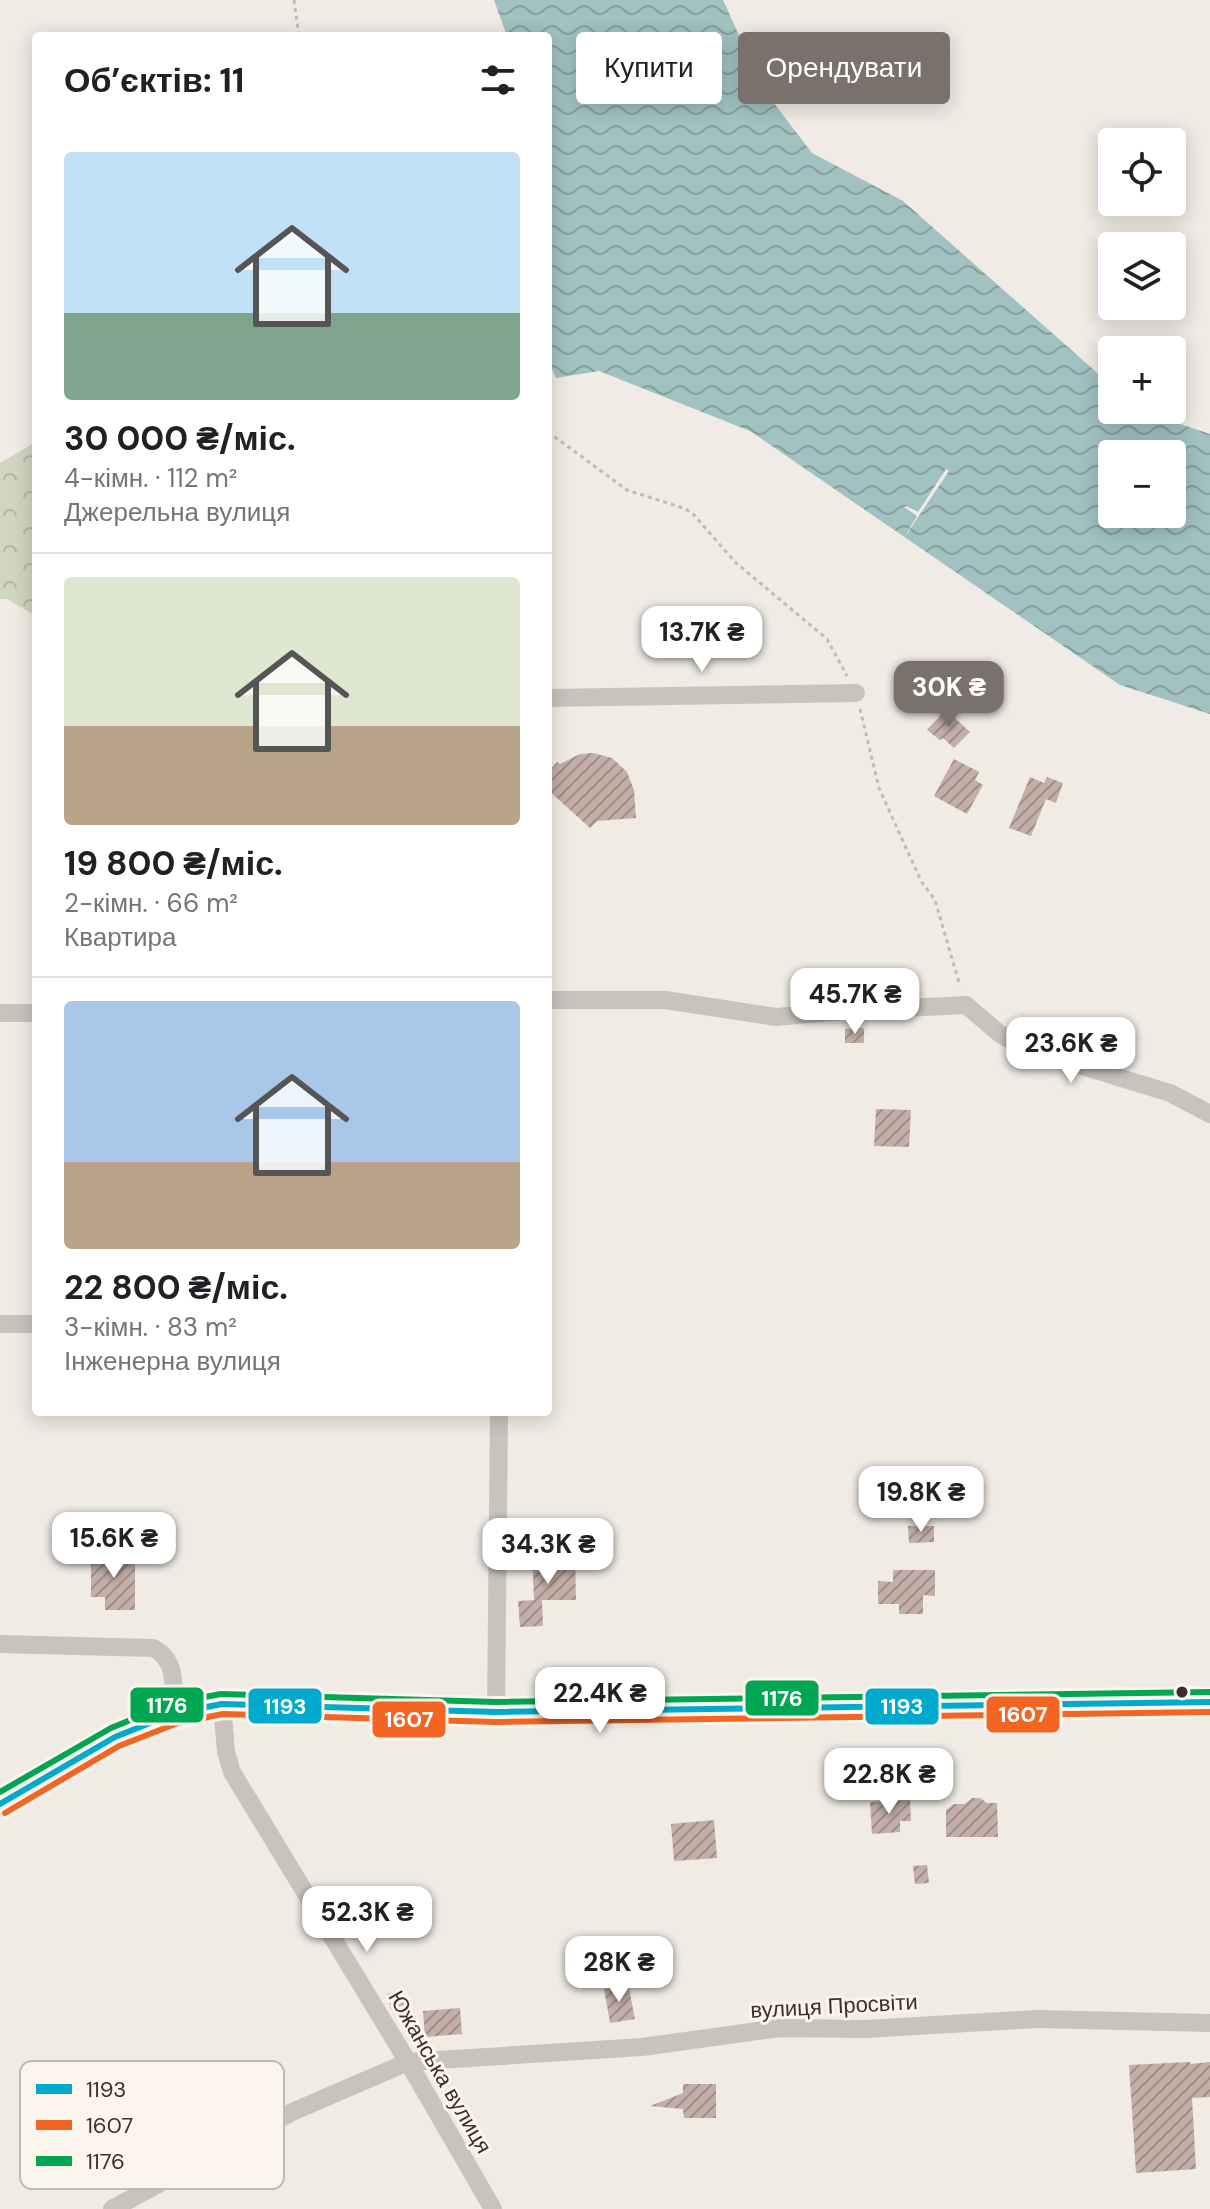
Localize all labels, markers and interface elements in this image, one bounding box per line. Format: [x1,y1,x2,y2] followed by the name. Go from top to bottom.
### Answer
[576,32,722,104] chip: Купити
[738,32,950,104] chip: Орендувати
[64,58,244,103] text: Об’єктів: 11
[476,58,520,102] icon: filters
[1098,128,1186,528] map controls
[1098,128,1186,216] button: locate
[220,204,364,348] icon: home
[1098,232,1186,320] button: layers
[1098,336,1186,424] button: +
[64,416,296,461] text: 30 000 ₴/міс.
[1098,440,1186,528] button: −
[64,461,237,495] text: 4-кімн. · 112 m²
[64,495,290,529] text: Джерельна вулиця
[628,606,776,674] pin: 13.7K ₴
[659,615,745,649] text: 13.7K ₴
[220,629,364,773] icon: home
[893,661,1005,729] pin: 30K ₴
[912,670,986,704] text: 30K ₴
[64,841,283,886] text: 19 800 ₴/міс.
[64,886,238,920] text: 2-кімн. · 66 m²
[64,920,176,954] text: Квартира
[781,968,929,1036] pin: 45.7K ₴
[808,977,902,1011] text: 45.7K ₴
[997,1017,1145,1085] pin: 23.6K ₴
[1024,1026,1118,1060] text: 23.6K ₴
[220,1053,364,1197] icon: home
[64,1265,288,1310] text: 22 800 ₴/міс.
[64,1310,237,1344] text: 3-кімн. · 83 m²
[64,1344,281,1378] text: Інженерна вулиця
[847,1466,995,1534] pin: 19.8K ₴
[877,1475,965,1509] text: 19.8K ₴
[40,1512,188,1580] pin: 15.6K ₴
[474,1518,622,1586] pin: 34.3K ₴
[70,1521,158,1555] text: 15.6K ₴
[500,1527,596,1561] text: 34.3K ₴
[526,1667,674,1735] pin: 22.4K ₴
[553,1676,647,1710] text: 22.4K ₴
[744,1679,820,1717] line badge: 1176
[761,1684,803,1713] text: 1176
[1174,1684,1190,1700] unlabelled marker
[129,1686,205,1724] line badge: 1176
[247,1687,323,1725] line badge: 1193
[864,1687,940,1726] line badge: 1193
[146,1691,188,1720] text: 1176
[263,1692,307,1721] text: 1193
[880,1692,924,1721] text: 1193
[985,1695,1061,1734] line badge: 1607
[371,1700,447,1739] line badge: 1607
[998,1700,1048,1729] text: 1607
[384,1705,434,1734] text: 1607
[815,1748,963,1816] pin: 22.8K ₴
[842,1757,936,1791] text: 22.8K ₴
[293,1886,441,1954] pin: 52.3K ₴
[320,1895,414,1929] text: 52.3K ₴
[563,1936,675,2004] pin: 28K ₴
[583,1945,655,1979] text: 28K ₴
[382,1985,498,2159] street label: Южанська вулиця
[750,1987,918,2025] street label: вулиця Просвіти
[20,2061,284,2189] legend
[86,2075,126,2104] text: 1193
[86,2111,133,2140] text: 1607
[86,2147,125,2176] text: 1176

